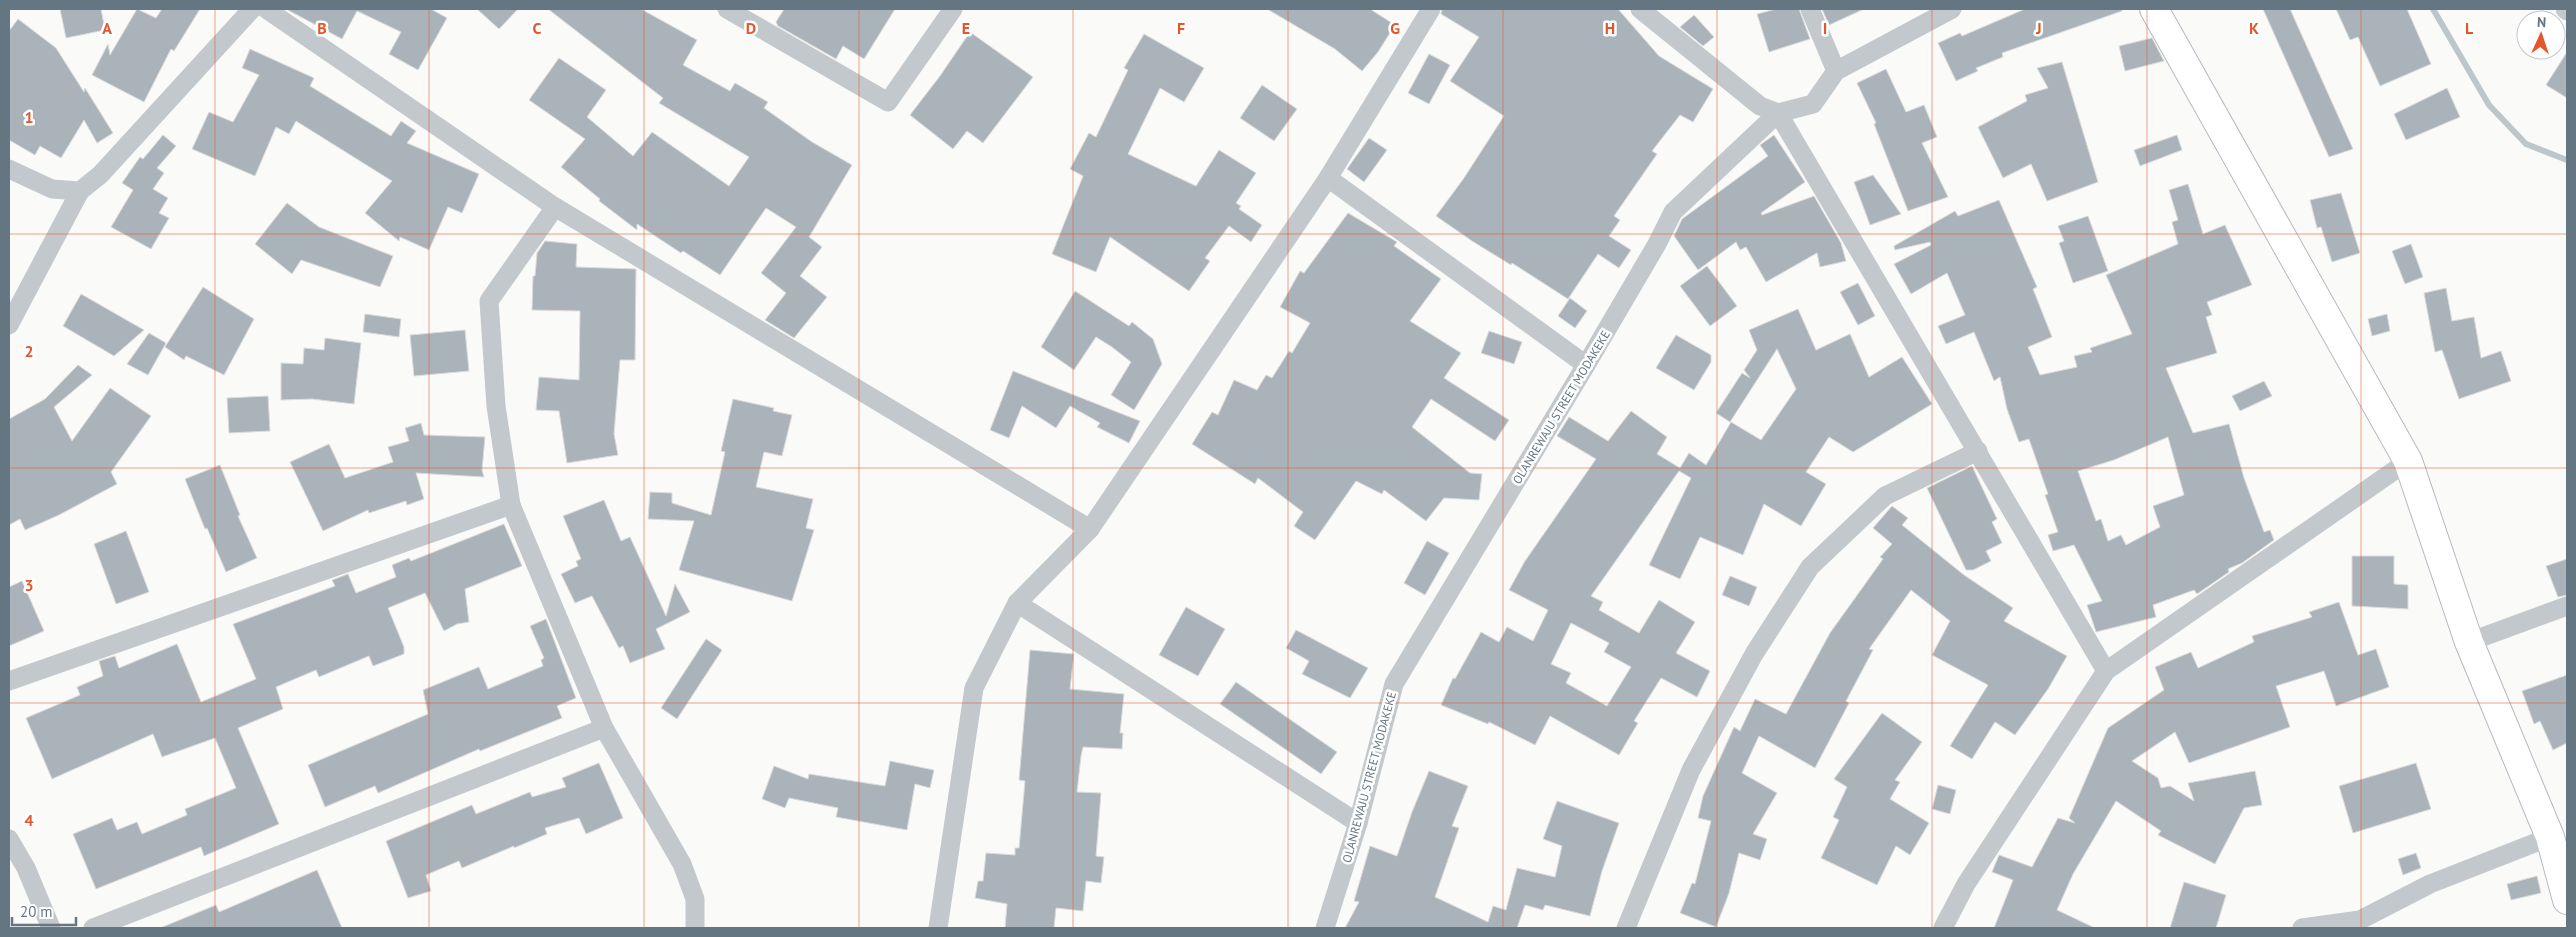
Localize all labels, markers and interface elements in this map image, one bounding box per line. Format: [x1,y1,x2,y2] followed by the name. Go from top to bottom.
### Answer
[2516,10,2566,60] north arrow
[2537,13,2547,31] text: N
[102,18,112,38] text: A
[317,18,327,38] text: B
[533,18,542,38] text: C
[746,18,756,38] text: D
[962,18,970,38] text: E
[1177,18,1185,38] text: F
[1390,18,1400,38] text: G
[1605,18,1615,38] text: H
[1823,18,1827,38] text: I
[2035,18,2042,38] text: J
[2249,18,2259,38] text: K
[2465,18,2474,38] text: L
[24,107,34,127] text: 1
[1509,327,1613,487] street label: OLANREWAJU STREET MODAKEKE
[24,341,34,361] text: 2
[24,575,34,595] text: 3
[1339,690,1399,864] street label: OLANREWAJU STREET MODAKEKE
[24,810,34,830] text: 4
[12,894,76,926] scale bar
[20,902,53,921] text: 20 m

